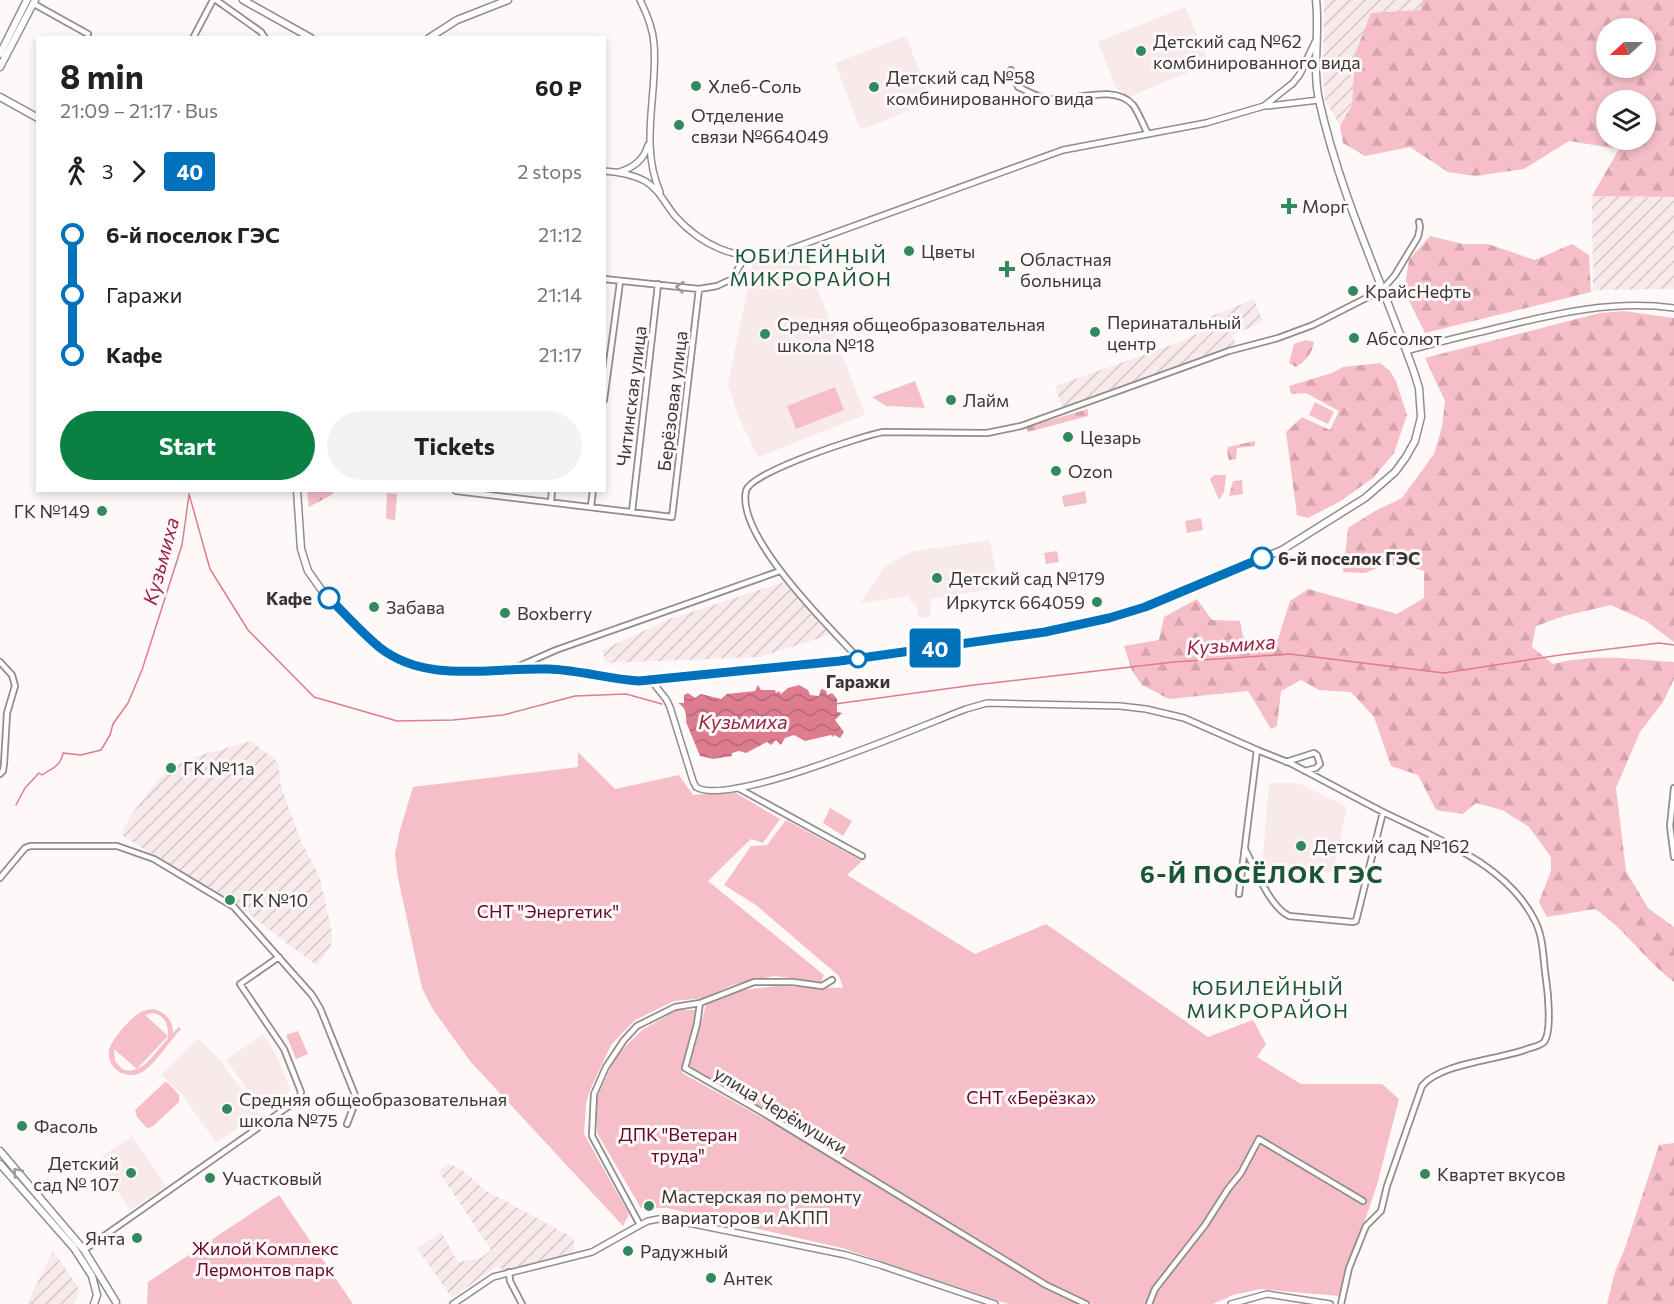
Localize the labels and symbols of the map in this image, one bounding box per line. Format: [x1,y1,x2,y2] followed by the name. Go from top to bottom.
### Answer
[1596,18,1656,78] north arrow
[1153,30,1361,73] place label: Детский сад №62 комбинированного вида
[1134,44,1148,58] marker: Детский сад №62 комбинированного вида
[886,66,1094,109] place label: Детский сад №58 комбинированного вида
[708,75,801,97] place label: Хлеб-Соль
[689,79,703,93] marker: Хлеб-Соль
[867,80,881,94] marker: Детский сад №58 комбинированного вида
[691,104,829,147] place label: Отделение связи №664049
[672,118,686,132] marker: Отделение связи №664049
[1302,195,1348,217] place label: Морг
[1280,197,1298,215] marker: Морг
[921,240,975,262] place label: Цветы
[729,243,893,290] district label: ЮБИЛЕЙНЫЙ МИКРОРАЙОН
[902,244,916,258] marker: Цветы
[1020,248,1112,291] place label: Областная больница
[998,260,1016,278] marker: Областная больница
[1365,280,1471,302] place label: КрайсНефть
[676,281,685,294] one-way arrow
[1346,284,1360,298] marker: КрайсНефть
[1107,311,1241,354] place label: Перинатальный центр
[777,313,1045,356] place label: Средняя общеобразовательная школа №18
[611,324,651,468] street label: Читинская улица
[1088,325,1102,339] marker: Перинатальный центр
[758,327,772,341] marker: Средняя общеобразовательная школа №18
[1366,327,1442,349] place label: Абсолют
[652,330,692,472] street label: Берёзовая улица
[1347,331,1361,345] marker: Абсолют
[963,389,1009,411] place label: Лайм
[944,393,958,407] marker: Лайм
[1080,426,1141,448] place label: Цезарь
[1061,430,1075,444] marker: Цезарь
[1068,460,1113,482] place label: Ozon
[1049,464,1063,478] marker: Ozon
[14,500,90,522] place label: ГК №149
[95,504,109,518] marker: ГК №149
[137,515,183,607] water label: Кузьмиха
[1251,547,1273,569] marker: 6-й поселок ГЭС
[1278,547,1420,569] place label: 6-й поселок ГЭС
[949,567,1105,589] place label: Детский сад №179
[930,571,944,585] marker: Детский сад №179
[266,587,312,609] place label: Кафе
[318,587,340,609] marker: Кафе
[946,591,1085,613] place label: Иркутск 664059
[1090,595,1104,609] marker: Иркутск 664059
[386,596,445,618] place label: Забава
[367,600,381,614] marker: Забава
[517,602,592,624] place label: Boxberry
[498,606,512,620] marker: Boxberry
[908,628,962,668] line badge: 40
[1186,629,1276,659] water label: Кузьмиха
[849,650,867,668] marker: Гаражи
[826,670,890,692] place label: Гаражи
[698,709,788,733] water label: Кузьмиха
[183,757,255,779] place label: ГК №11а
[164,761,178,775] marker: ГК №11а
[1313,835,1469,857] place label: Детский сад №162
[1294,839,1308,853] marker: Детский сад №162
[1140,859,1384,888] district label: 6-Й ПОСЁЛОК ГЭС
[242,889,308,911] place label: ГК №10
[223,893,237,907] marker: ГК №10
[477,900,619,922] park label: СНТ "Энергетик"
[1186,975,1350,1022] district label: ЮБИЛЕЙНЫЙ МИКРОРАЙОН
[710,1062,852,1158] street label: улица Черёмушки
[966,1086,1096,1108] park label: СНТ «Берёзка»
[239,1088,507,1131] place label: Средняя общеобразовательная школа №75
[220,1102,234,1116] marker: Средняя общеобразовательная школа №75
[34,1115,98,1137] place label: Фасоль
[15,1119,29,1133] marker: Фасоль
[619,1123,737,1166] park label: ДПК "Ветеран труда"
[33,1152,119,1195] place label: Детский сад № 107
[1437,1163,1565,1185] place label: Квартет вкусов
[124,1166,138,1180] marker: Детский сад № 107
[222,1167,322,1189] place label: Участковый
[1418,1167,1432,1181] marker: Квартет вкусов
[14,1168,25,1179] one-way arrow
[203,1171,217,1185] marker: Участковый
[661,1185,861,1228] place label: Мастерская по ремонту вариаторов и АКПП
[642,1199,656,1213] marker: Мастерская по ремонту вариаторов и АКПП
[85,1227,125,1249] place label: Янта
[130,1231,144,1245] marker: Янта
[191,1237,339,1280] park label: Жилой Комплекс Лермонтов парк
[640,1240,728,1262] place label: Радужный
[621,1244,635,1258] marker: Радужный
[723,1267,774,1289] place label: Антек
[704,1271,718,1285] marker: Антек

